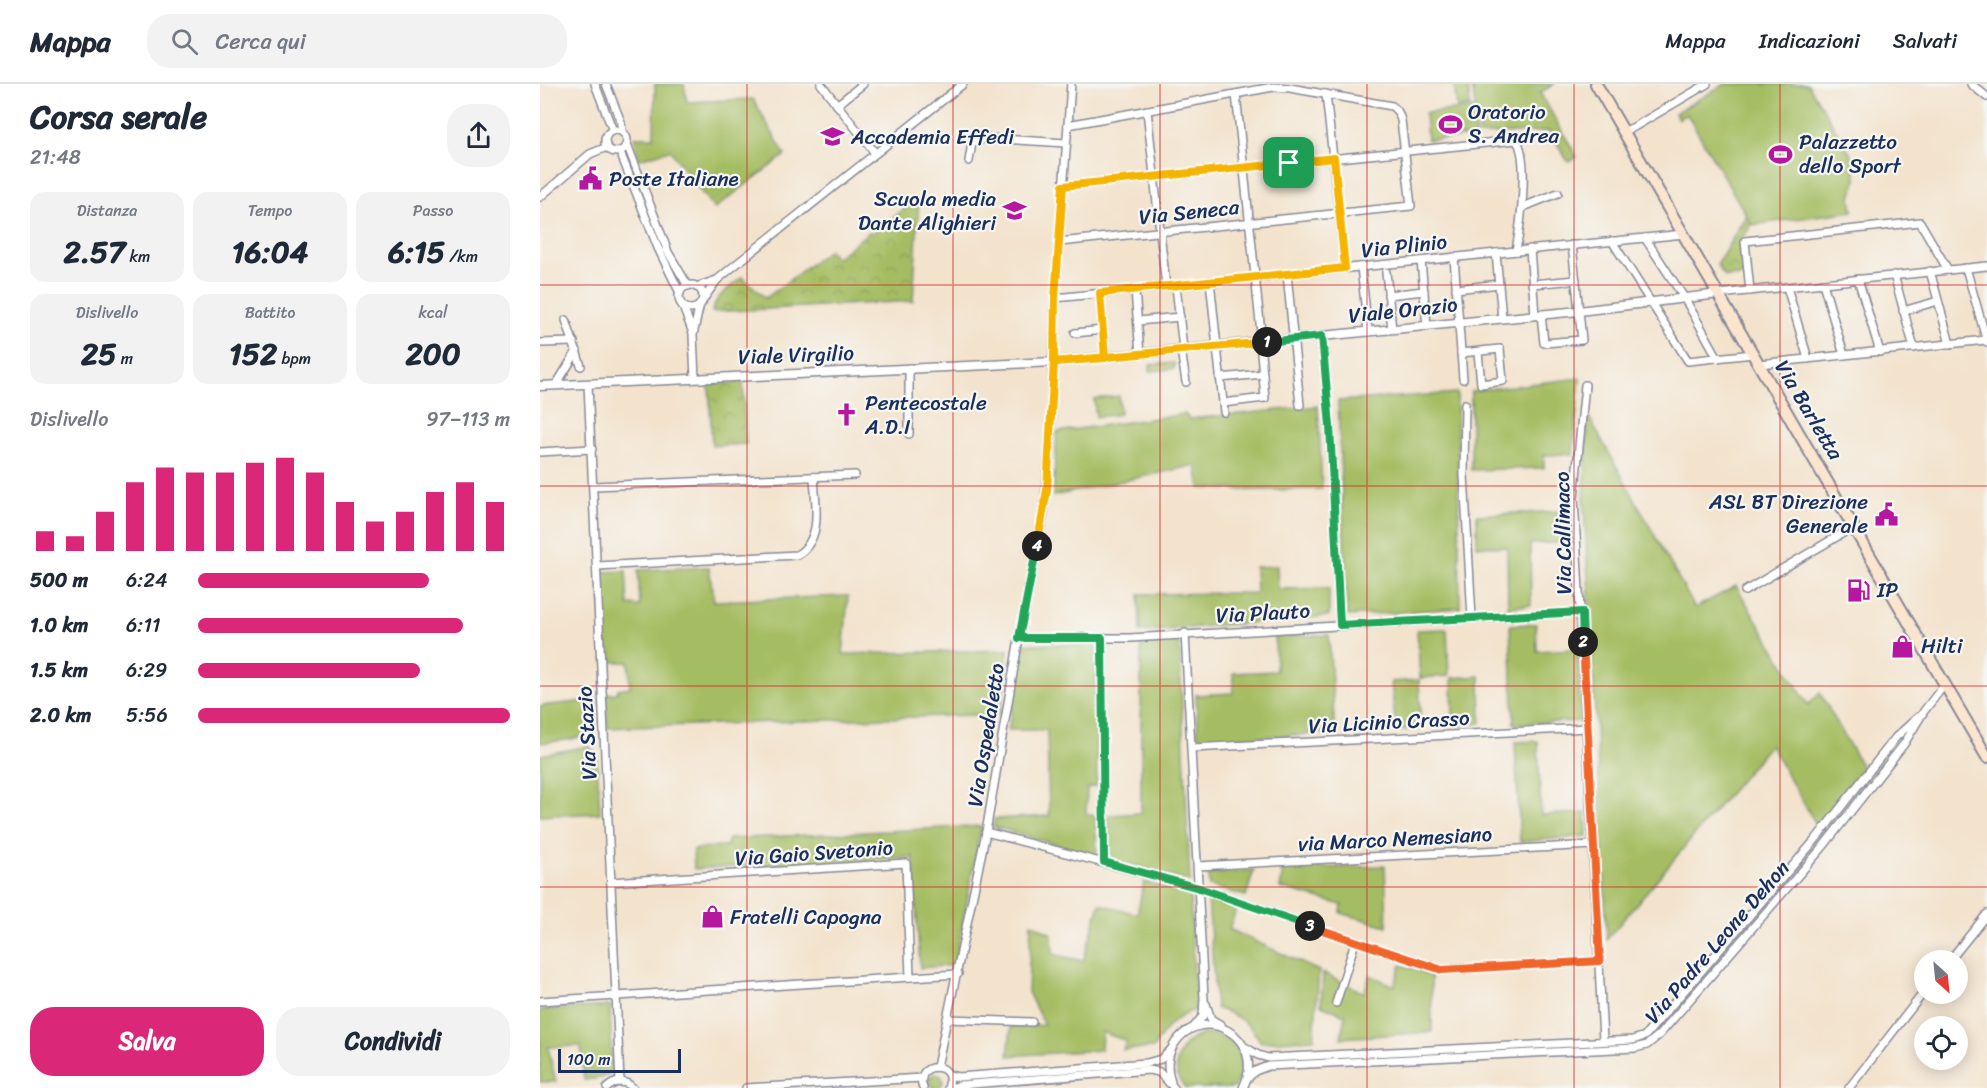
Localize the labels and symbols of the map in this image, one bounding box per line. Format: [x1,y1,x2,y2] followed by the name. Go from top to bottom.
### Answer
[1468,93,1560,155] place label: Oratorio S. Andrea
[1437,111,1463,137] sports icon: Oratorio S. Andrea
[850,118,1015,156] place label: Accademia Effedi
[1799,123,1902,185] place label: Palazzetto dello Sport
[820,124,846,150] school or university icon: Accademia Effedi
[1263,137,1314,188] pin
[1768,141,1794,167] sports icon: Palazzetto dello Sport
[609,160,739,198] place label: Poste Italiane
[578,166,604,192] public building icon: Poste Italiane
[858,180,997,242] place label: Scuola media Dante Alighieri
[1137,188,1242,236] street label: Via Seneca
[1001,198,1027,224] school or university icon: Scuola media Dante Alighieri
[1359,223,1449,269] street label: Via Plinio
[1347,285,1459,335] street label: Viale Orazio
[1252,327,1282,357] pin: 1
[737,334,855,376] street label: Viale Virgilio
[1764,352,1854,468] street label: Via Barletta
[864,384,987,446] place label: Pentecostale A.D.I
[834,402,860,428] church icon: Pentecostale A.D.I
[1543,471,1583,595] street label: Via Callimaco
[1708,483,1868,545] place label: ASL BT Direzione Generale
[1873,501,1899,527] public building icon: ASL BT Direzione Generale
[1022,531,1052,561] pin: 4
[1876,571,1898,609] place label: IP
[1846,577,1872,603] fuel station icon: IP
[1215,592,1311,634] street label: Via Plauto
[1568,627,1598,657] pin: 2
[1921,627,1964,665] place label: Hilti
[1890,633,1916,659] shop icon: Hilti
[956,660,1016,810] street label: Via Ospedaletto
[566,685,608,781] street label: Via Stazio
[1307,699,1471,745] street label: Via Licinio Crasso
[1297,815,1493,863] street label: via Marco Nemesiano
[734,829,894,877] street label: Via Gaio Svetonio
[1635,851,1799,1033] street label: Via Padre Leone Dehon
[730,898,882,936] place label: Fratelli Capogna
[699,904,725,930] shop icon: Fratelli Capogna
[1295,911,1325,941] pin: 3
[1914,950,1968,1004] north arrow
[558,1046,681,1074] scale bar

